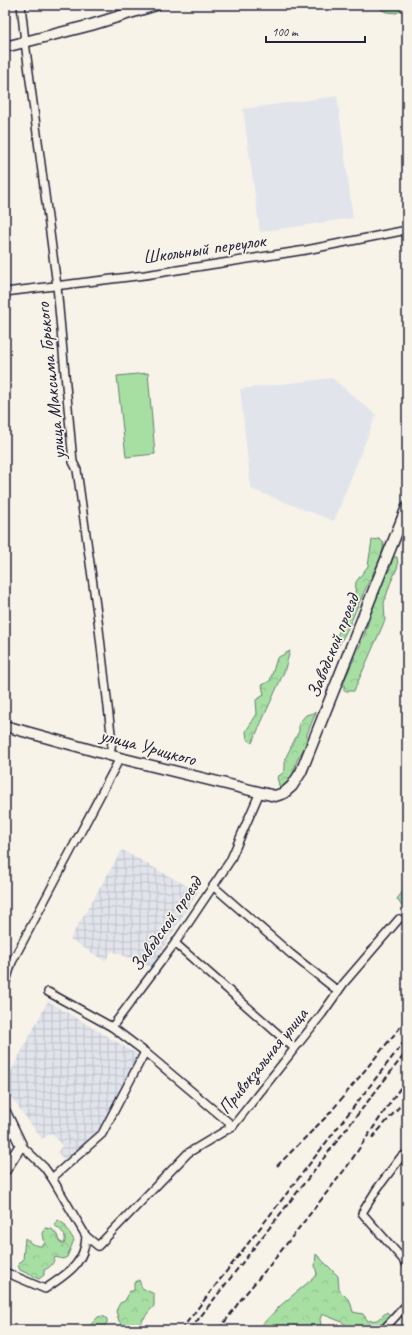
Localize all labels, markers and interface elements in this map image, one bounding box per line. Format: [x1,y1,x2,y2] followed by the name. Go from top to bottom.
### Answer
[266,18,365,44] scale bar
[272,24,299,40] text: 100 m
[141,228,269,269] street label: Школьный переулок
[31,300,71,462] street label: улица Максима Горького
[301,588,366,701] street label: Заводской проезд
[97,723,200,772] street label: улица Урицкого
[125,870,209,976] street label: Заводской проезд
[213,1002,314,1119] street label: Привокзальная улица

